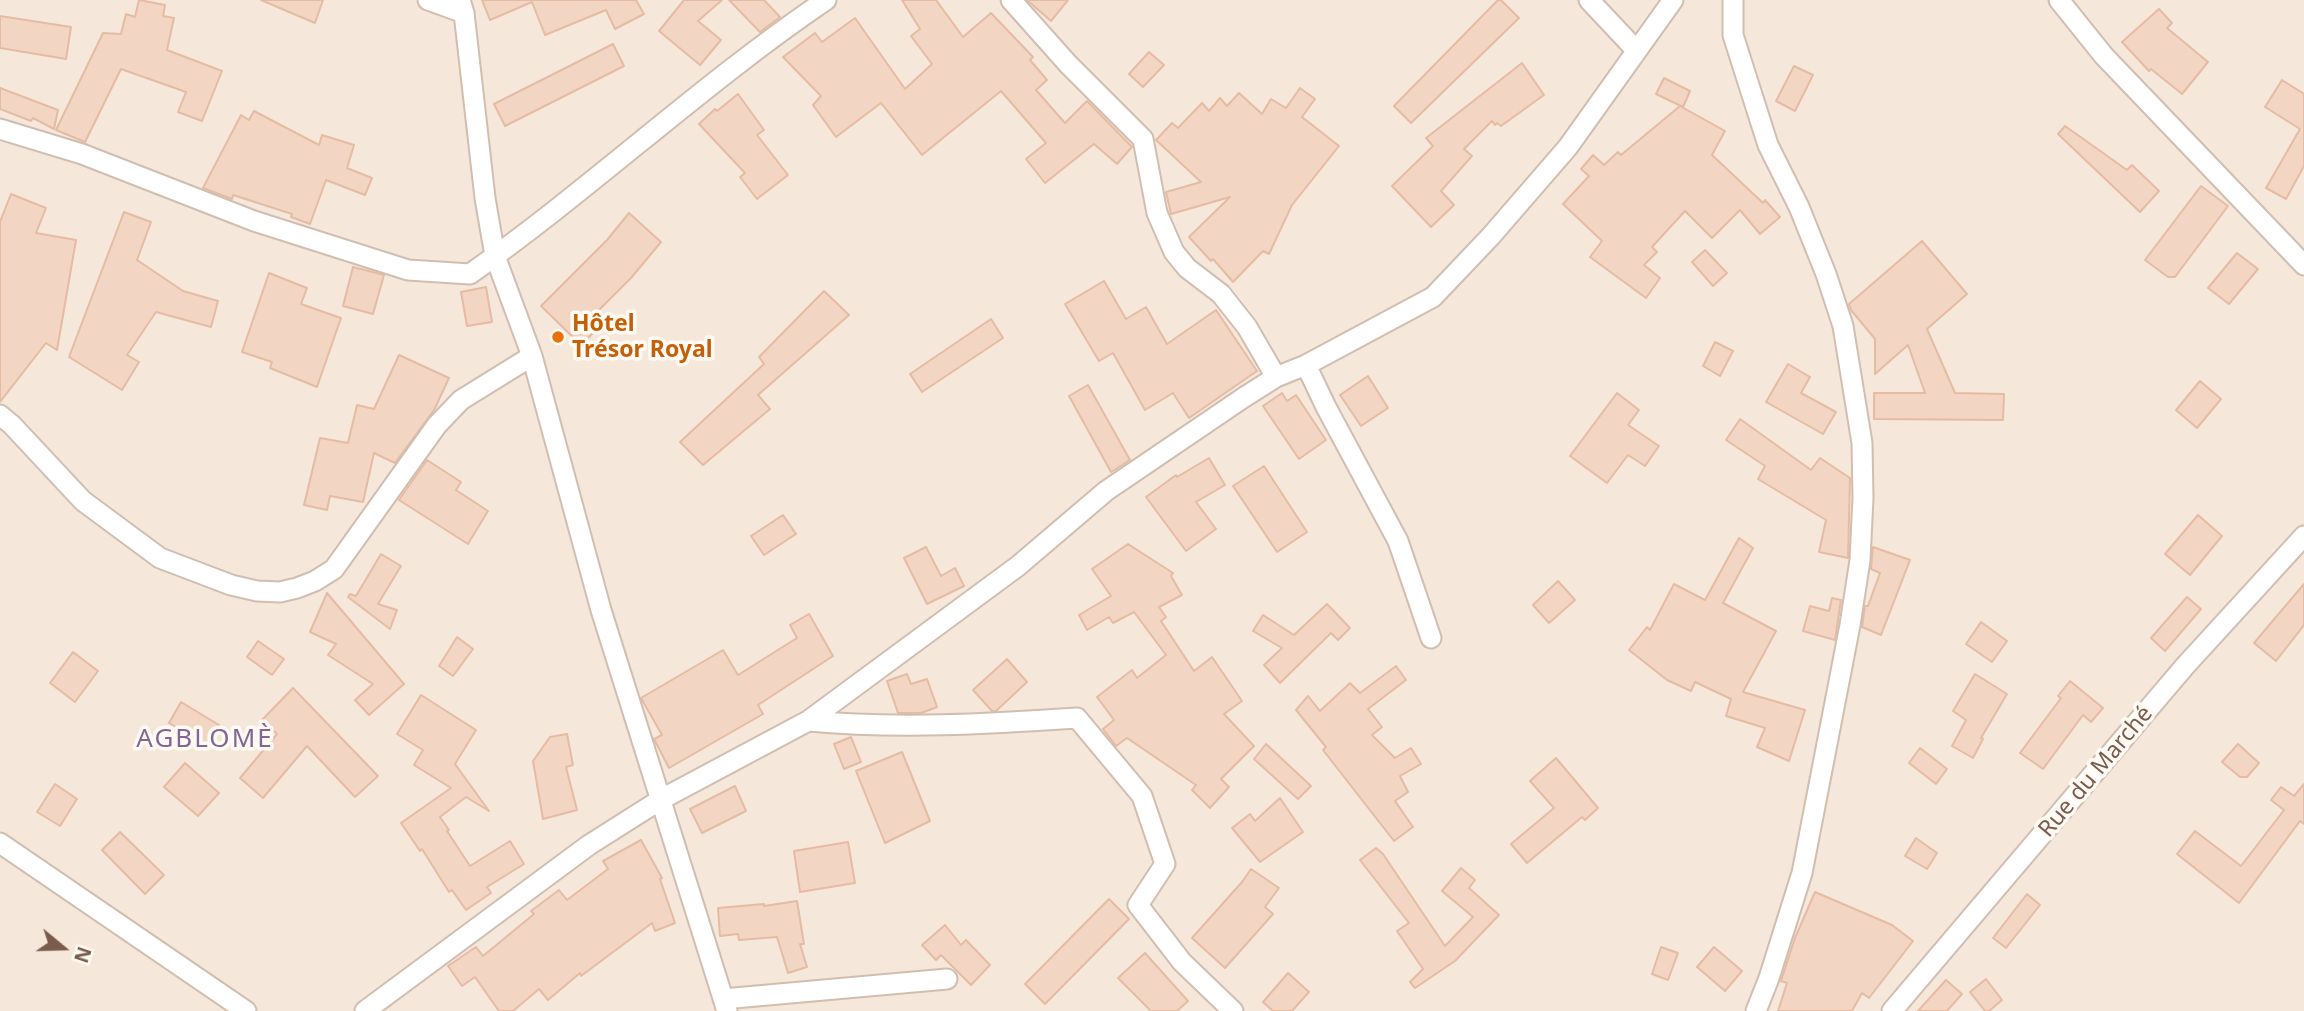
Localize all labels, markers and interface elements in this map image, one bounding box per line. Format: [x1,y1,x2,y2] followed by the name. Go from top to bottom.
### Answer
[572,310,713,364] place label: Hôtel Trésor Royal
[550,329,566,345] marker: Hôtel Trésor Royal
[2033,701,2159,843] street label: Rue du Marché
[137,724,273,756] district label: AGBLOMÈ
[28,913,98,983] north arrow
[68,943,98,966] text: N

